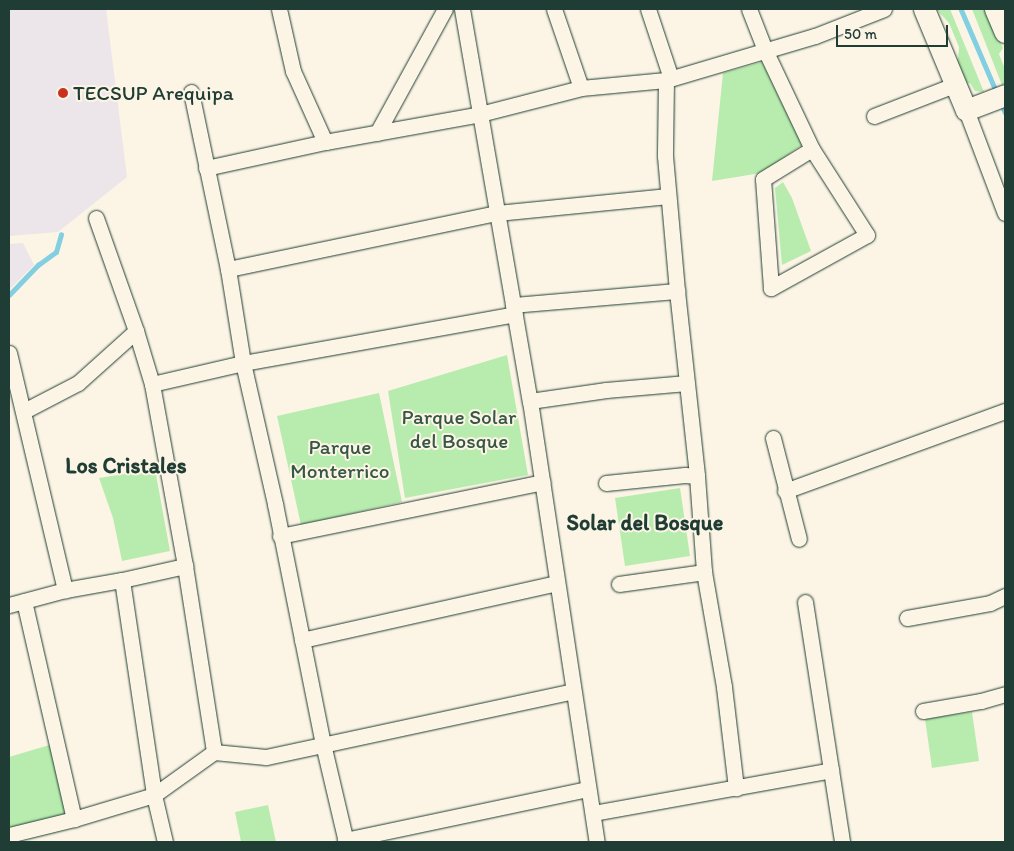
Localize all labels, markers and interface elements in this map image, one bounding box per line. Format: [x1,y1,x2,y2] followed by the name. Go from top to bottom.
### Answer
[839,15,952,47] scale bar
[844,25,877,43] text: 50 m
[73,80,234,106] place label: TECSUP Arequipa
[57,87,69,99] marker: TECSUP Arequipa
[402,404,516,454] park label: Parque Solar del Bosque
[290,434,390,484] park label: Parque Monterrico
[66,453,186,479] district label: Los Cristales
[567,510,723,536] district label: Solar del Bosque

